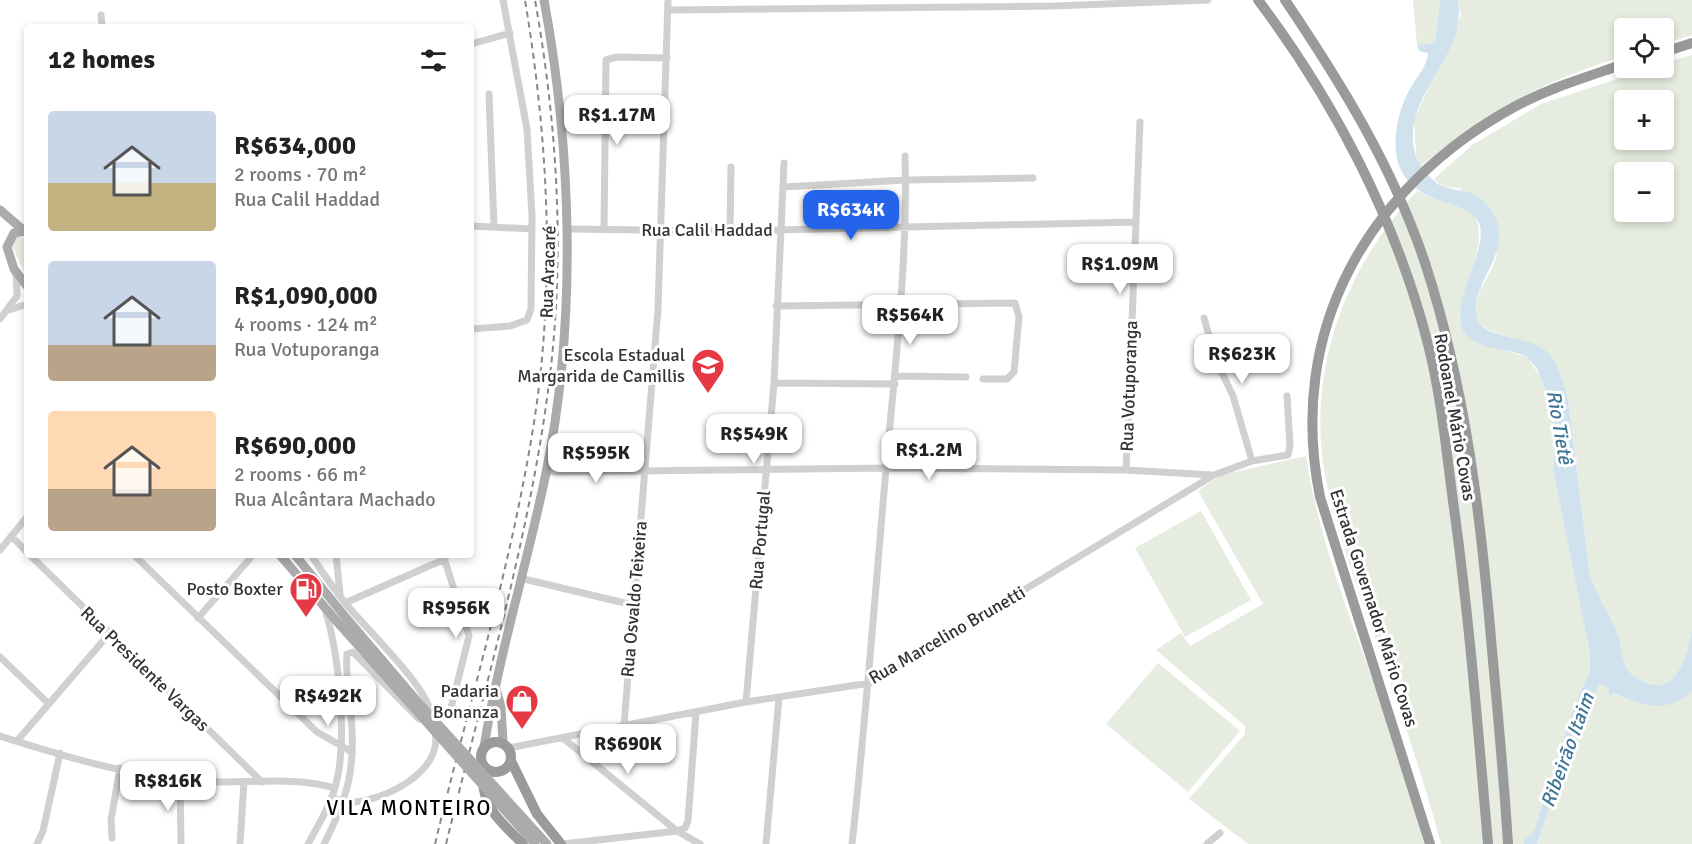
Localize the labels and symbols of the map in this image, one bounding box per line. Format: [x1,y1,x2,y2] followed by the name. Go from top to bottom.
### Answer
[562,95,672,146] pin: R$1.17M
[802,190,900,241] pin: R$634K
[641,219,773,241] street label: Rua Calil Haddad
[535,225,561,319] street label: Rua Aracaré
[1065,244,1175,295] pin: R$1.09M
[861,295,959,346] pin: R$564K
[1116,320,1142,452] street label: Rua Votuporanga
[1429,331,1481,503] street label: Rodoanel Mário Covas
[1193,334,1291,385] pin: R$623K
[517,344,685,387] place label: Escola Estadual Margarida de Camillis
[690,347,726,394] school or university icon: Escola Estadual Margarida de Camillis
[1541,388,1578,467] water label: Rio Tietê
[705,414,803,465] pin: R$549K
[880,430,978,481] pin: R$1.2M
[547,433,645,484] pin: R$595K
[1325,486,1423,730] street label: Estrada Governador Mário Covas
[745,489,775,591] street label: Rua Portugal
[616,520,652,678] street label: Rua Osvaldo Teixeira
[288,571,324,618] fuel station icon: Posto Boxter
[187,578,283,600] place label: Posto Boxter
[865,581,1029,689] street label: Rua Marcelino Brunetti
[407,588,505,639] pin: R$956K
[76,602,214,736] street label: Rua Presidente Vargas
[279,676,377,727] pin: R$492K
[433,680,499,723] place label: Padaria Bonanza
[504,683,540,730] shop icon: Padaria Bonanza
[1535,689,1600,811] water label: Ribeirão Itaim
[579,724,677,775] pin: R$690K
[119,761,217,812] pin: R$816K
[326,795,492,821] district label: VILA MONTEIRO

